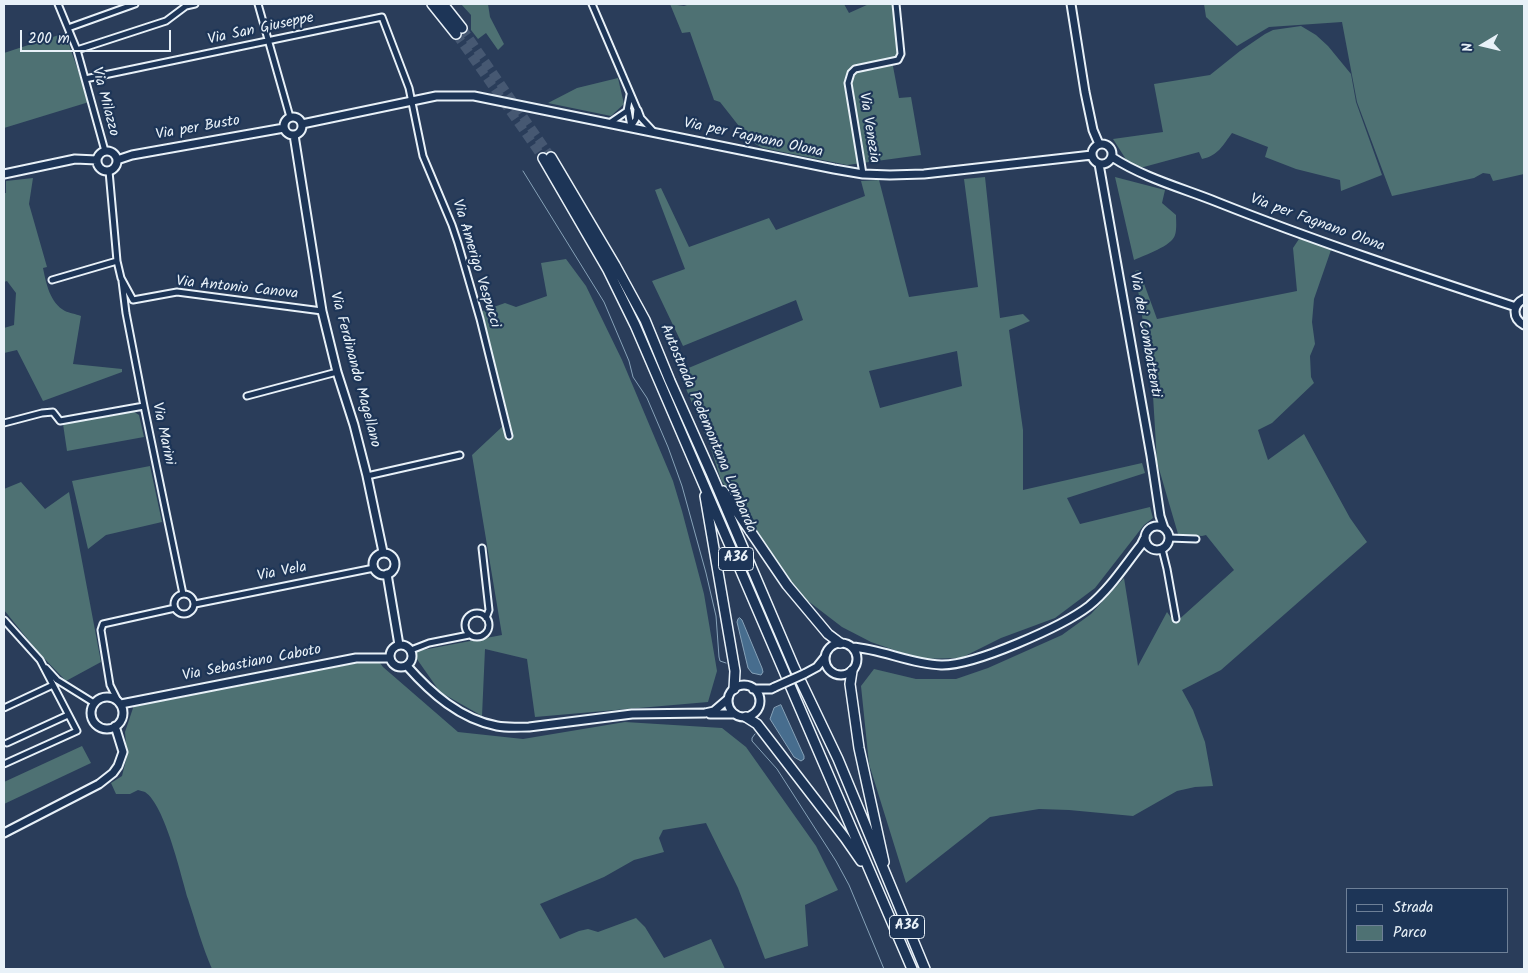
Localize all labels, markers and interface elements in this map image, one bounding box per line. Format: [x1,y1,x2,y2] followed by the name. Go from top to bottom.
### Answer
[206,10,316,50] street label: Via San Giuseppe
[22,20,174,52] scale bar
[1458,20,1508,70] north arrow
[28,27,70,51] text: 200 m
[1457,41,1480,53] text: N
[86,66,122,138] street label: Via Milazzo
[854,91,882,165] street label: Via Venezia
[154,113,242,145] street label: Via per Busto
[682,115,824,163] street label: Via per Fagnano Olona
[1247,191,1387,257] street label: Via per Fagnano Olona
[447,198,503,330] street label: Via Amerigo Vespucci
[1124,271,1164,399] street label: Via dei Combattenti
[175,274,299,304] street label: Via Antonio Canova
[325,290,383,450] street label: Via Ferdinando Magellano
[655,322,759,536] street label: Autostrada Pedemontana Lombarda
[147,401,177,467] street label: Via Marini
[718,548,754,570] road number: A36
[256,559,308,587] street label: Via Vela
[181,642,323,686] street label: Via Sebastiano Caboto
[1346,888,1508,953] legend
[1393,896,1433,920] text: Strada
[890,916,924,939] road number: A36
[1393,921,1427,945] text: Parco

